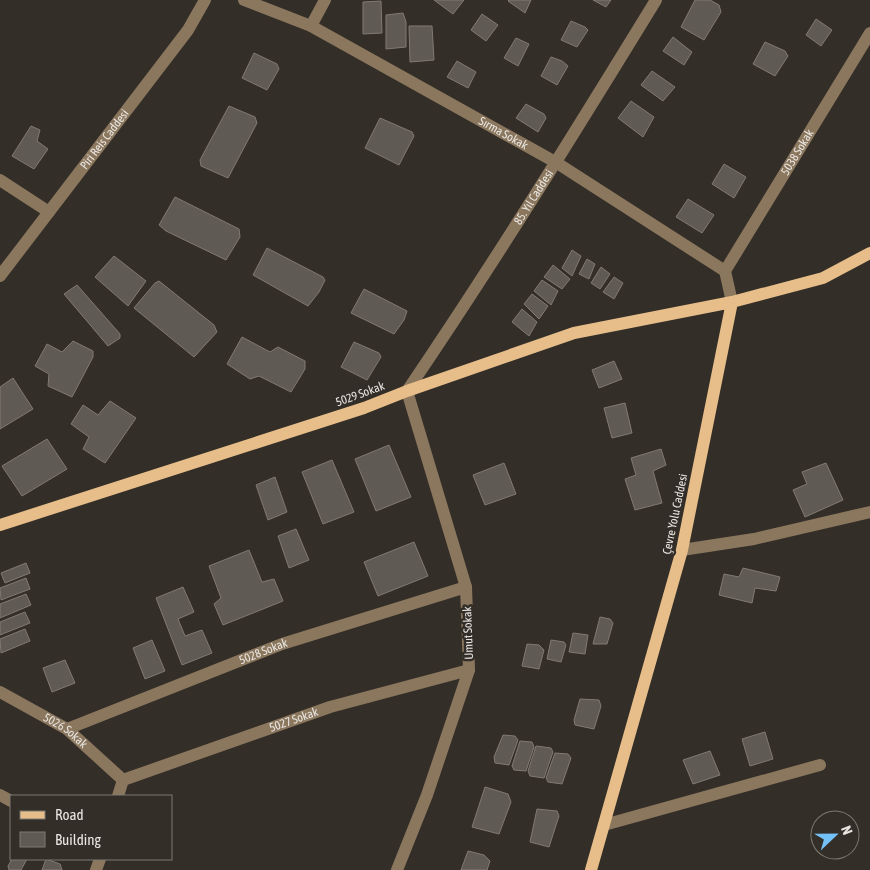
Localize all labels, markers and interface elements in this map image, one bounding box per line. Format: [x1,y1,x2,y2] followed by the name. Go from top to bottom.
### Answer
[77,107,132,172] street label: Piri Reis Caddesi
[476,114,531,153] street label: Sırma Sokak
[778,126,817,178] street label: 5038 Sokak
[511,167,556,227] street label: 85. Yıl Caddesi
[334,378,387,409] street label: 5029 Sokak
[660,472,690,556] street label: Çevre Yolu Caddesi
[460,605,476,660] street label: Umut Sokak
[237,636,290,667] street label: 5028 Sokak
[267,704,321,735] street label: 5027 Sokak
[41,710,91,751] street label: 5026 Sokak
[10,795,172,860] legend
[55,806,84,823] text: Road
[810,810,860,860] north arrow
[838,823,856,837] text: N
[55,831,101,848] text: Building

